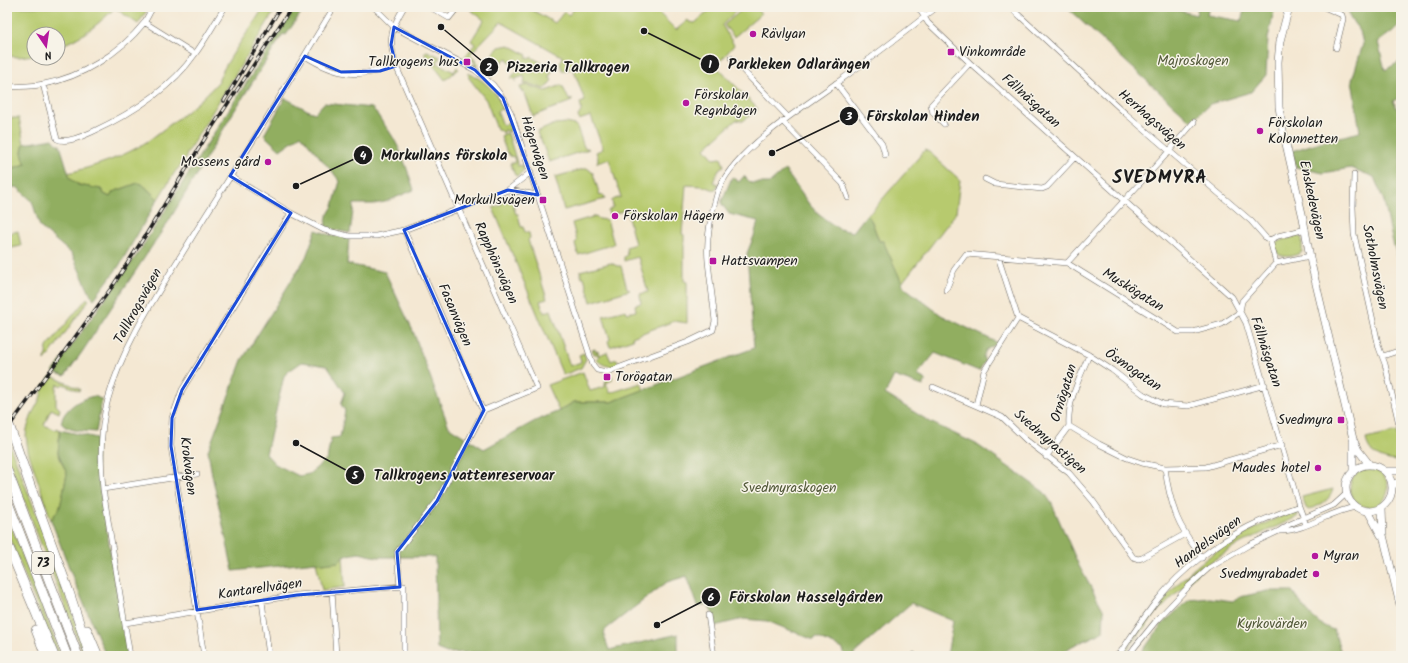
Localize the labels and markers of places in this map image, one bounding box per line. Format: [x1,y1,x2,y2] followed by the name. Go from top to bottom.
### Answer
[761,23,806,45] place label: Rävlyan
[748,29,758,39] marker: Rävlyan
[959,41,1027,63] place label: Vinkområde
[946,47,956,57] marker: Vinkområde
[700,50,878,77] callout: Parkleken Odlarängen
[368,51,459,73] place label: Tallkrogens hus
[479,53,637,80] callout: Pizzeria Tallkrogen
[462,57,472,67] marker: Tallkrogens hus
[694,84,757,122] place label: Förskolan Regnbågen
[681,98,691,108] marker: Förskolan Regnbågen
[839,102,988,129] callout: Förskolan Hinden
[1268,112,1338,150] place label: Förskolan Kolonnetten
[1255,126,1265,136] marker: Förskolan Kolonnetten
[353,142,515,169] callout: Morkullans förskola
[180,151,261,173] place label: Mossens gård
[263,157,273,167] marker: Mossens gård
[454,189,535,211] place label: Morkullsvägen
[538,195,548,205] marker: Morkullsvägen
[623,205,724,227] place label: Förskolan Hägern
[610,211,620,221] marker: Förskolan Hägern
[721,250,798,272] place label: Hattsvampen
[708,256,718,266] marker: Hattsvampen
[615,366,672,388] place label: Torögatan
[602,372,612,382] marker: Torögatan
[1277,409,1333,431] place label: Svedmyra
[1336,415,1346,425] marker: Svedmyra
[1232,457,1311,479] place label: Maudes hotel
[345,462,562,489] callout: Tallkrogens vattenreservoar
[1313,463,1323,473] marker: Maudes hotel
[1323,545,1359,567] place label: Myran
[1310,551,1320,561] marker: Myran
[1220,563,1309,585] place label: Svedmyrabadet
[1311,569,1321,579] marker: Svedmyrabadet
[701,584,891,611] callout: Förskolan Hasselgården

